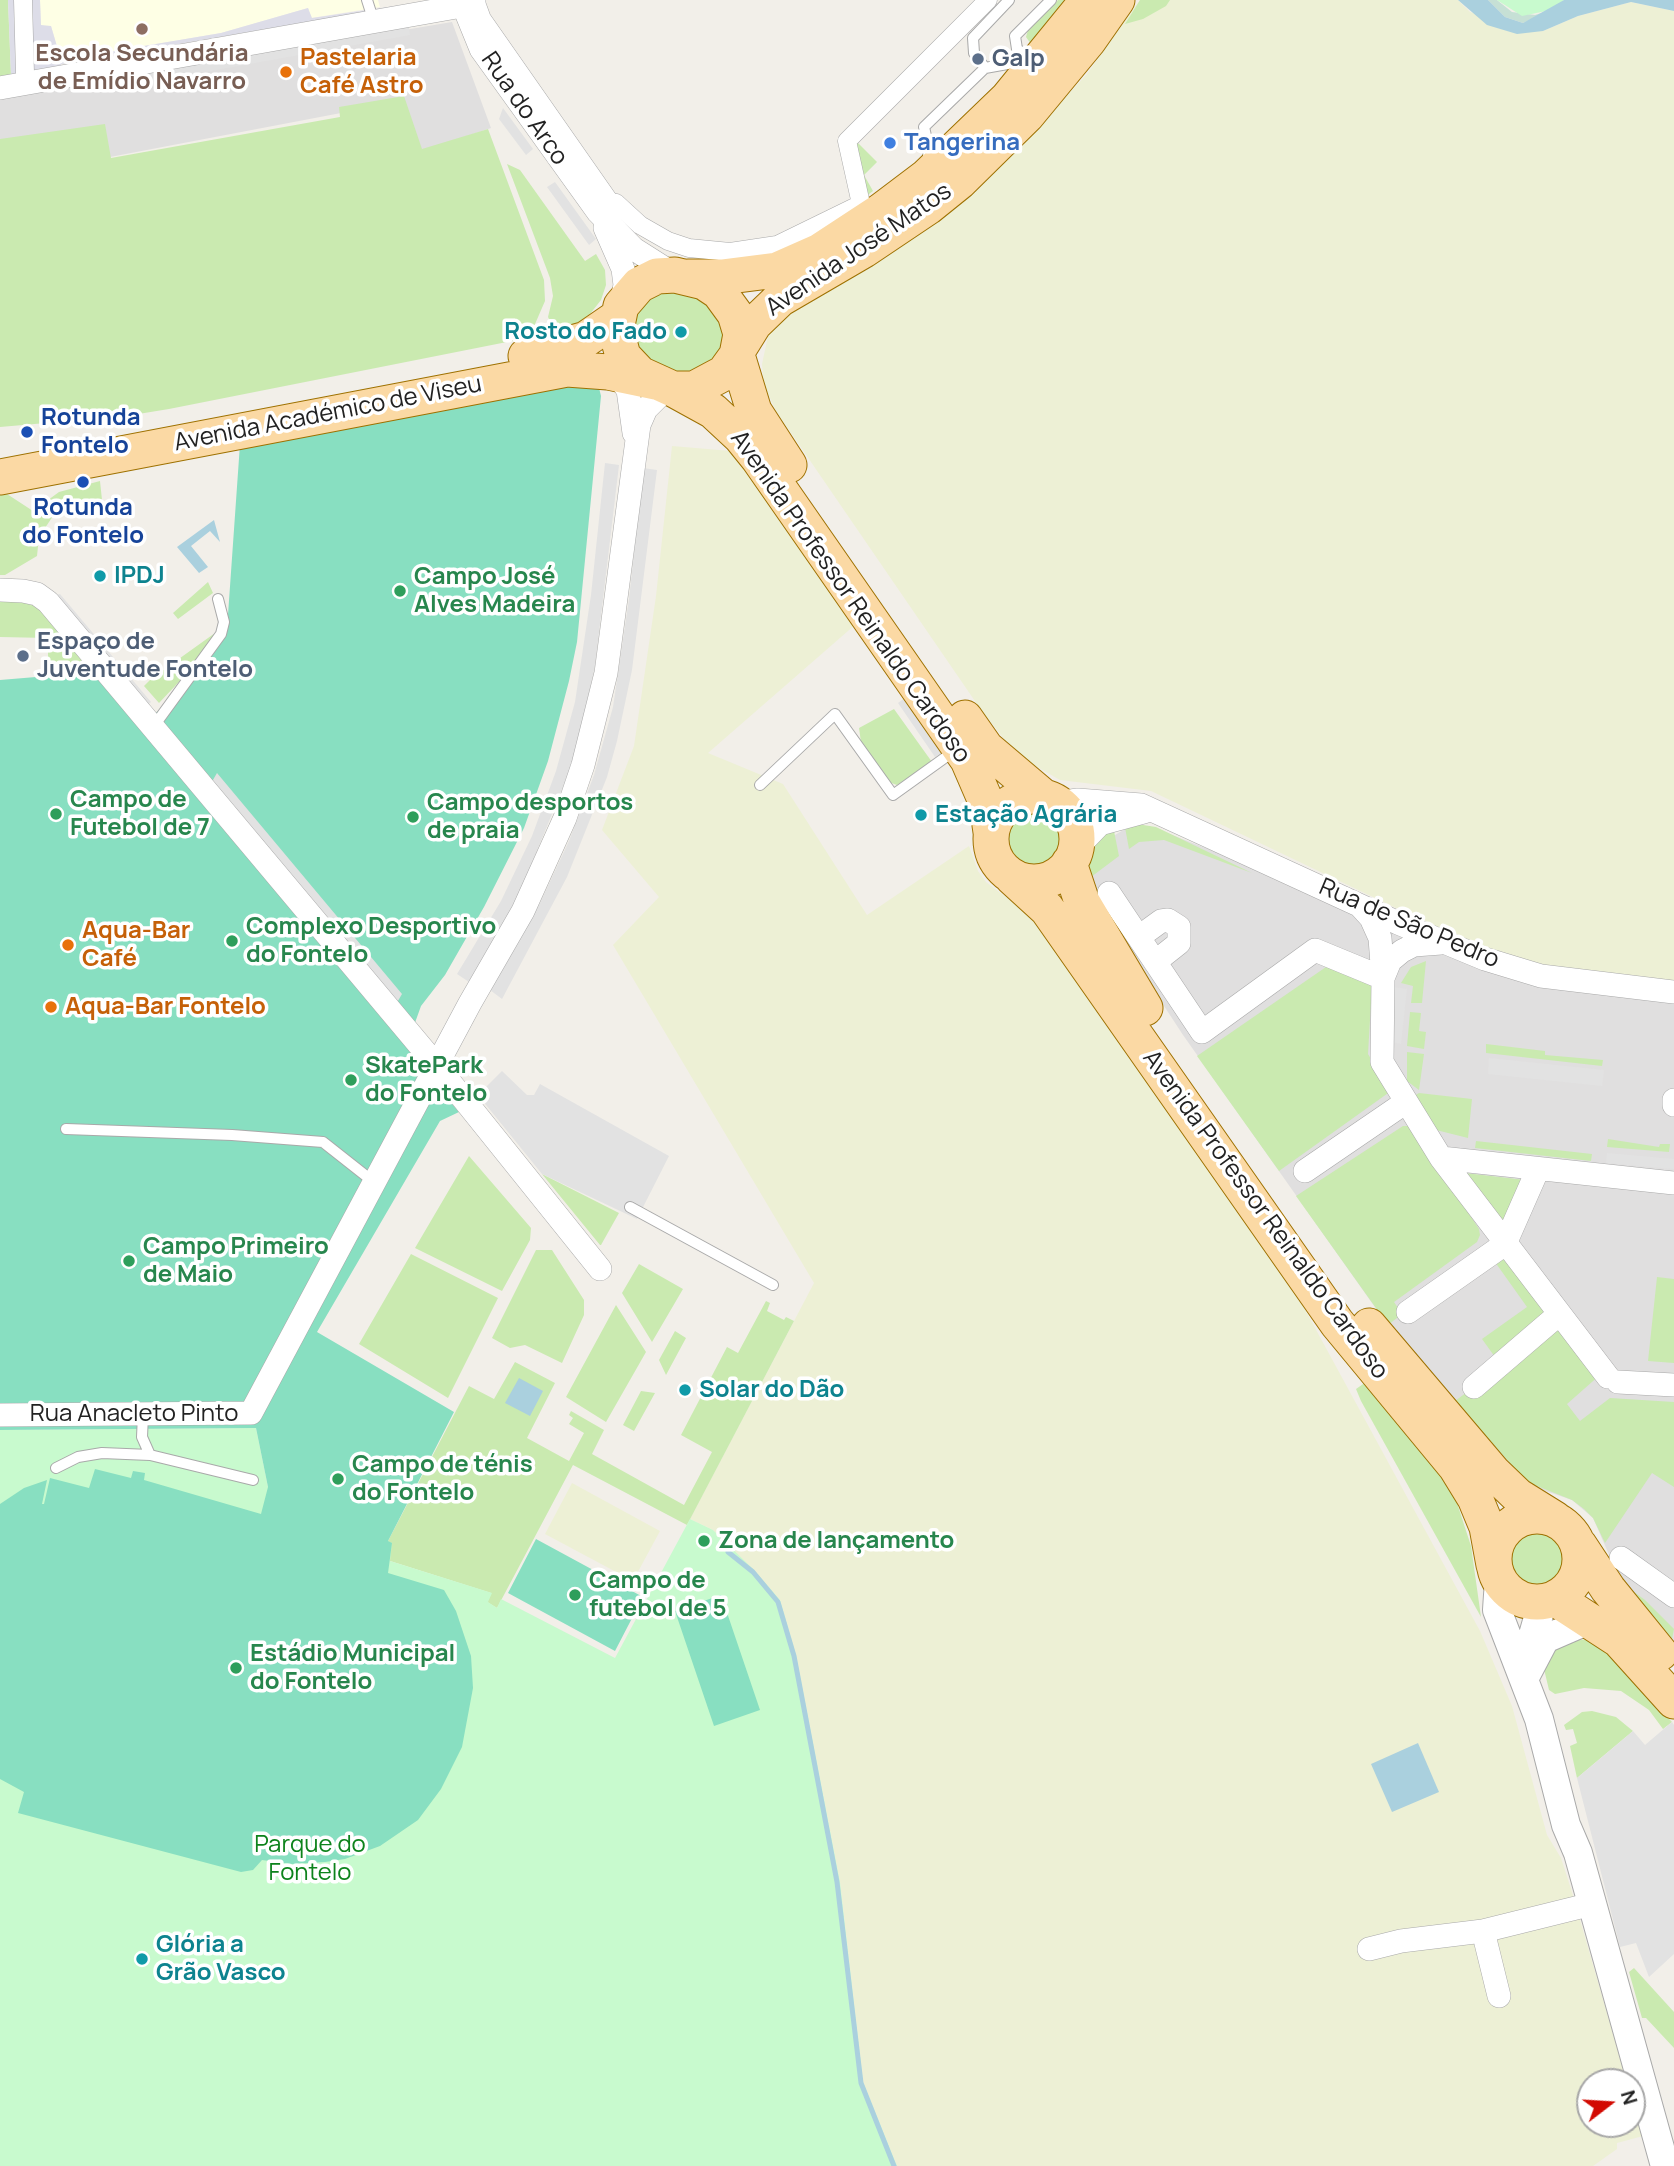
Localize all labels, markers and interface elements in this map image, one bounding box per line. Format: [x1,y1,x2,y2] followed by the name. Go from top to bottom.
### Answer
[134,21,150,37] marker: Escola Secundária de Emídio Navarro
[35,40,249,96] place label: Escola Secundária de Emídio Navarro
[300,44,424,100] place label: Pastelaria Café Astro
[992,45,1045,73] place label: Galp
[474,47,574,171] street label: Rua do Arco
[970,51,986,67] marker: Galp
[278,64,294,80] marker: Pastelaria Café Astro
[904,129,1020,157] place label: Tangerina
[882,135,898,151] marker: Tangerina
[761,177,957,323] street label: Avenida José Matos
[504,318,667,346] place label: Rosto do Fado
[673,324,689,340] marker: Rosto do Fado
[172,370,484,458] street label: Avenida Académico de Viseu
[41,404,141,460] place label: Rotunda Fontelo
[19,424,35,440] marker: Rotunda Fontelo
[724,425,976,769] street label: Avenida Professor Reinaldo Cardoso
[75,474,91,490] marker: Rotunda do Fontelo
[22,494,144,550] place label: Rotunda do Fontelo
[114,562,165,590] place label: IPDJ
[414,563,575,619] place label: Campo José Alves Madeira
[92,568,108,584] marker: IPDJ
[392,583,408,599] marker: Campo José Alves Madeira
[37,628,253,684] place label: Espaço de Juventude Fontelo
[15,648,31,664] marker: Espaço de Juventude Fontelo
[70,786,210,842] place label: Campo de Futebol de 7
[427,789,633,845] place label: Campo desportos de praia
[935,801,1117,829] place label: Estação Agrária
[48,806,64,822] marker: Campo de Futebol de 7
[913,807,929,823] marker: Estação Agrária
[405,809,421,825] marker: Campo desportos de praia
[1315,873,1503,975] street label: Rua de São Pedro
[246,913,496,969] place label: Complexo Desportivo do Fontelo
[82,917,190,973] place label: Aqua-Bar Café
[224,933,240,949] marker: Complexo Desportivo do Fontelo
[60,937,76,953] marker: Aqua-Bar Café
[65,993,266,1021] place label: Aqua-Bar Fontelo
[43,999,59,1015] marker: Aqua-Bar Fontelo
[1136,1045,1394,1385] street label: Avenida Professor Reinaldo Cardoso
[365,1052,487,1108] place label: SkatePark do Fontelo
[343,1072,359,1088] marker: SkatePark do Fontelo
[143,1233,329,1289] place label: Campo Primeiro de Maio
[121,1253,137,1269] marker: Campo Primeiro de Maio
[699,1376,844,1404] place label: Solar do Dão
[677,1382,693,1398] marker: Solar do Dão
[30,1400,238,1428] street label: Rua Anacleto Pinto
[352,1451,533,1507] place label: Campo de ténis do Fontelo
[330,1471,346,1487] marker: Campo de ténis do Fontelo
[718,1527,954,1555] place label: Zona de lançamento
[696,1533,712,1549] marker: Zona de lançamento
[589,1567,727,1623] place label: Campo de futebol de 5
[567,1587,583,1603] marker: Campo de futebol de 5
[250,1640,455,1696] place label: Estádio Municipal do Fontelo
[228,1660,244,1676] marker: Estádio Municipal do Fontelo
[254,1831,366,1887] park label: Parque do Fontelo
[156,1931,286,1987] place label: Glória a Grão Vasco
[134,1951,150,1967] marker: Glória a Grão Vasco
[1576,2068,1646,2138] north arrow
[1615,2087,1644,2108] text: N

